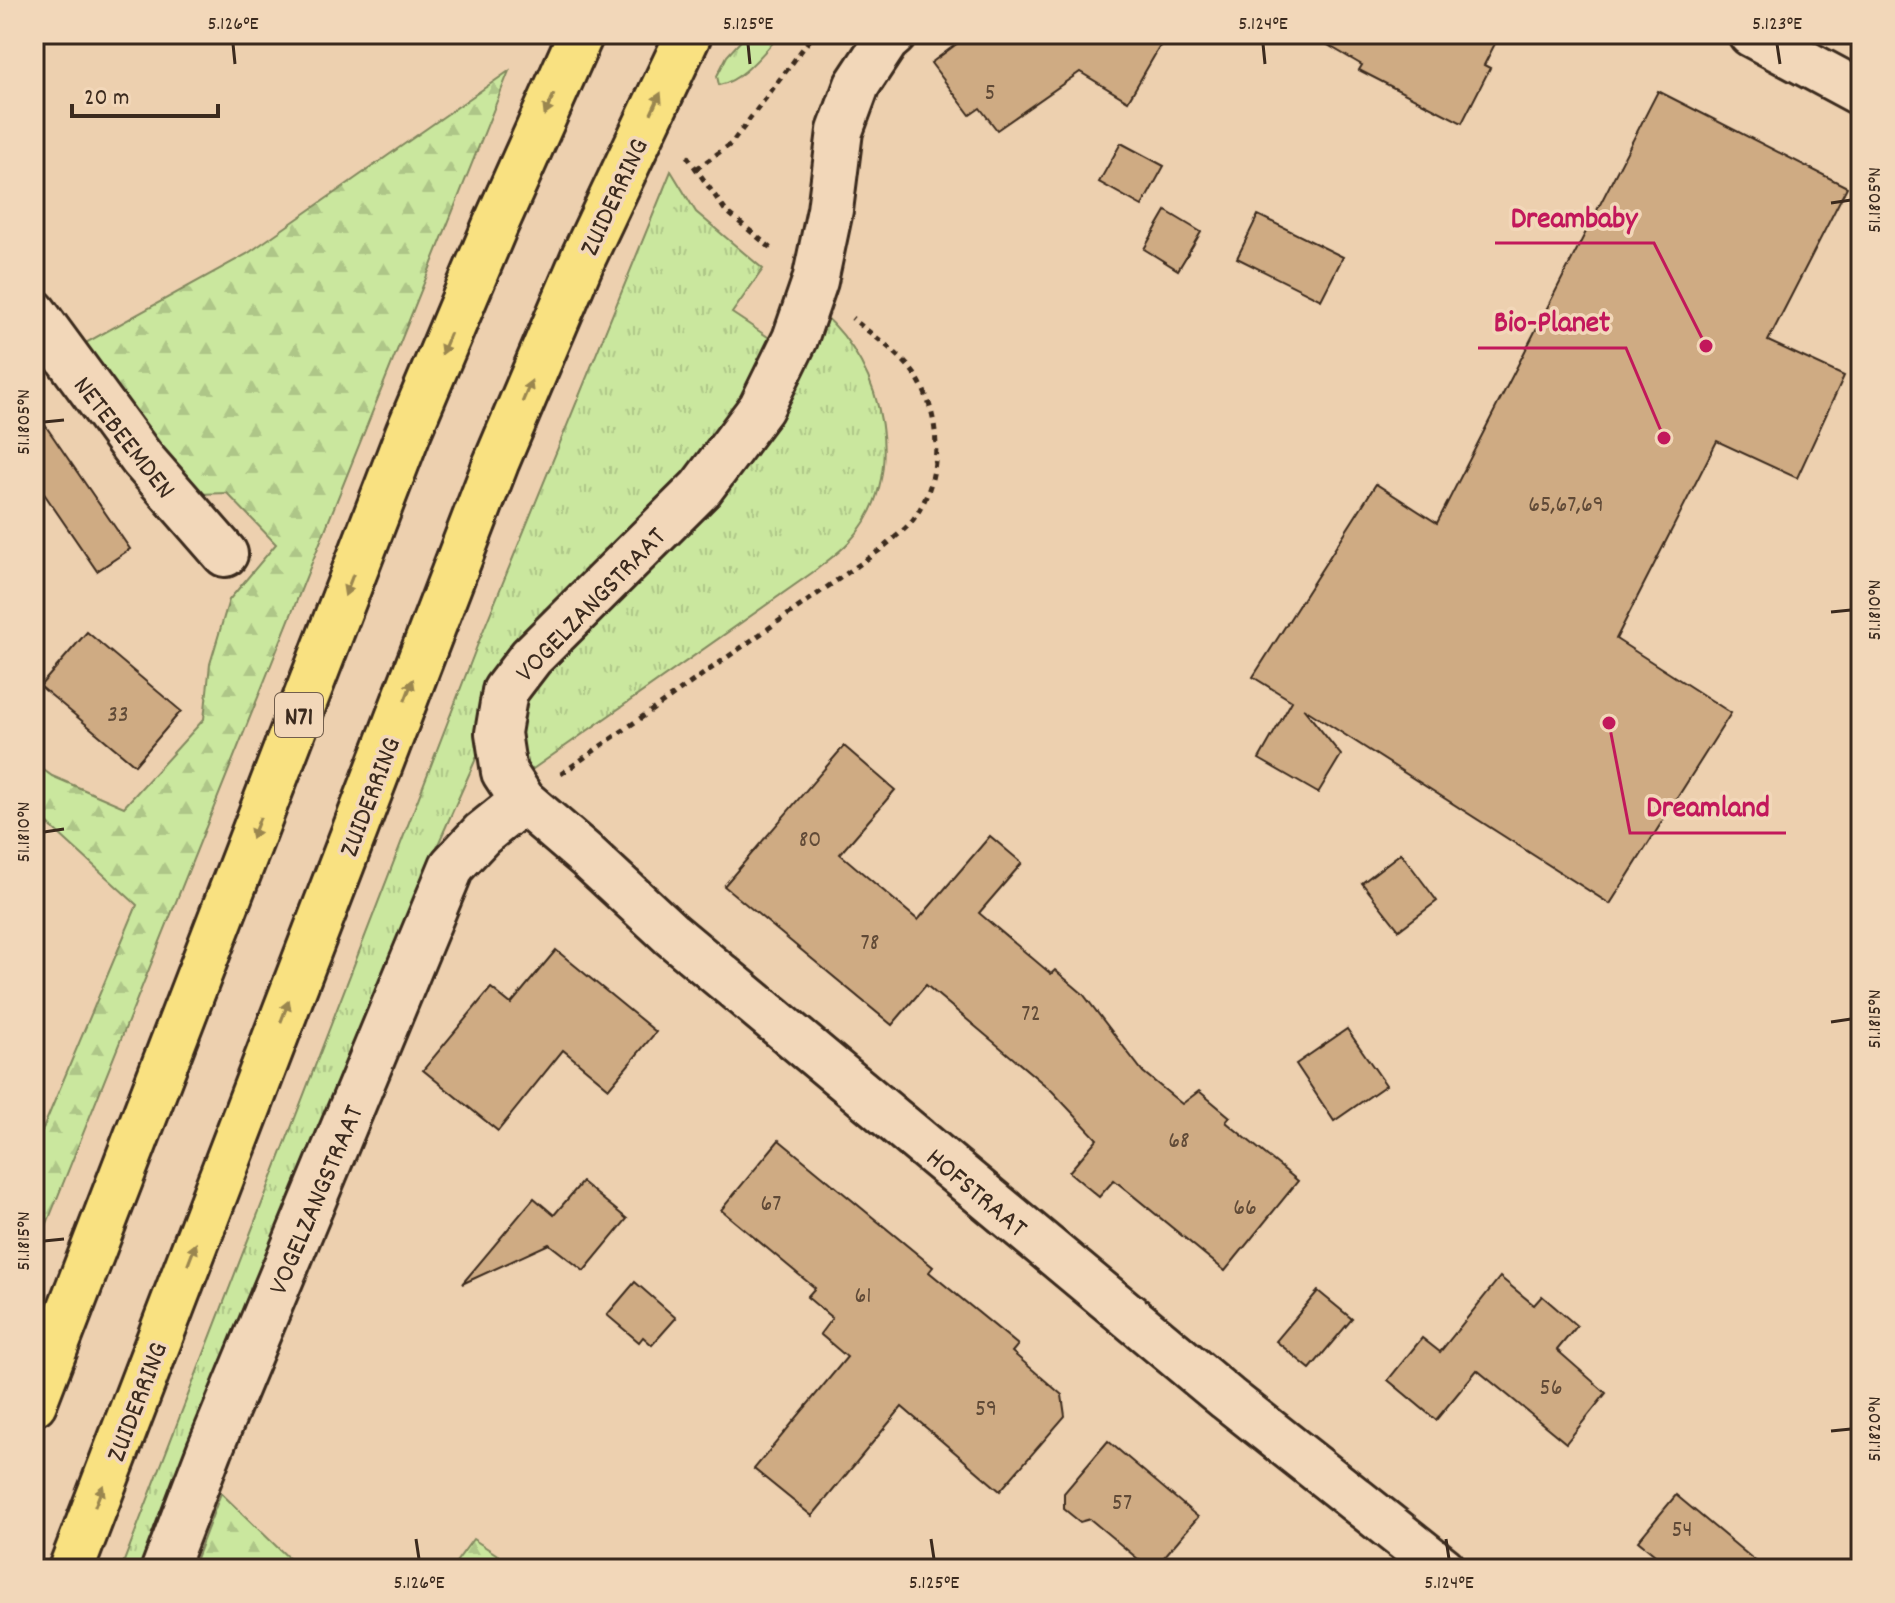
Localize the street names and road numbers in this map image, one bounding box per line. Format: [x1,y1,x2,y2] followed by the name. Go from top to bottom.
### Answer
[572,133,661,263] street label: ZUIDERRING
[61,369,183,509] street label: NETEBEEMDEN
[508,520,677,693] street label: VOGELZANGSTRAAT
[275,693,323,737] road number: N71
[331,732,414,864] street label: ZUIDERRING
[261,1100,377,1302] street label: VOGELZANGSTRAAT
[915,1140,1034,1249] street label: HOFSTRAAT
[98,1337,181,1469] street label: ZUIDERRING

